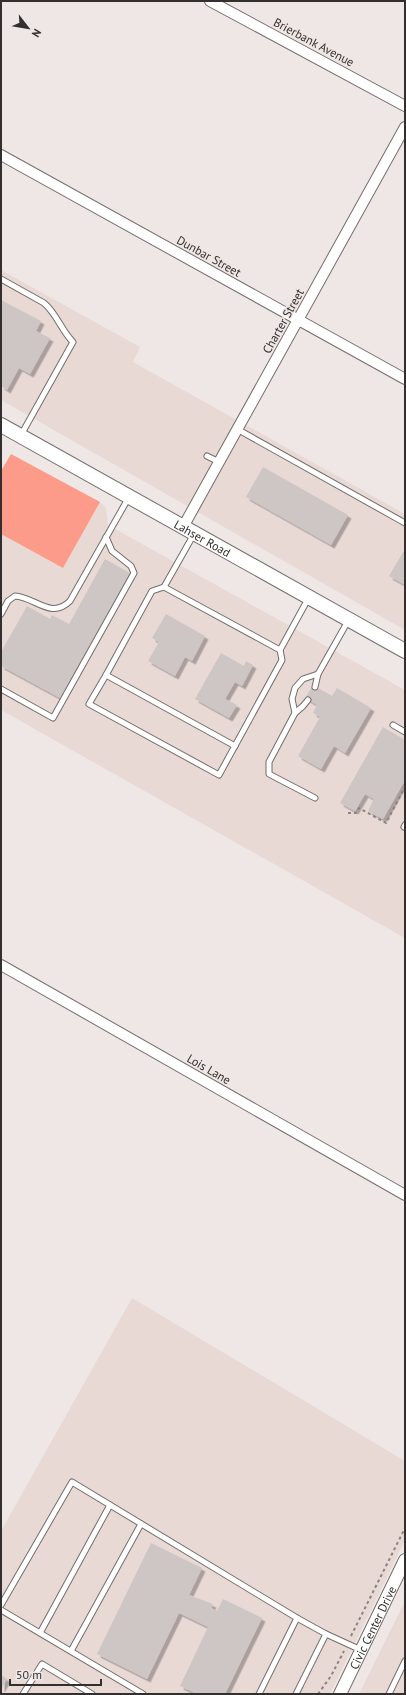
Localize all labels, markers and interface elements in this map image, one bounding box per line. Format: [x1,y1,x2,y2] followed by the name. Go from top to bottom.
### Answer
[8,8,48,48] north arrow
[271,14,357,70] street label: Brierbank Avenue
[29,26,44,40] text: N
[174,232,244,280] street label: Dunbar Street
[259,286,307,356] street label: Charter Street
[172,516,234,560] street label: Lahser Road
[184,1051,234,1087] street label: Lois Lane
[346,1583,399,1672] street label: Civic Center Drive
[10,1661,101,1687] scale bar
[16,1667,42,1682] text: 50 m

